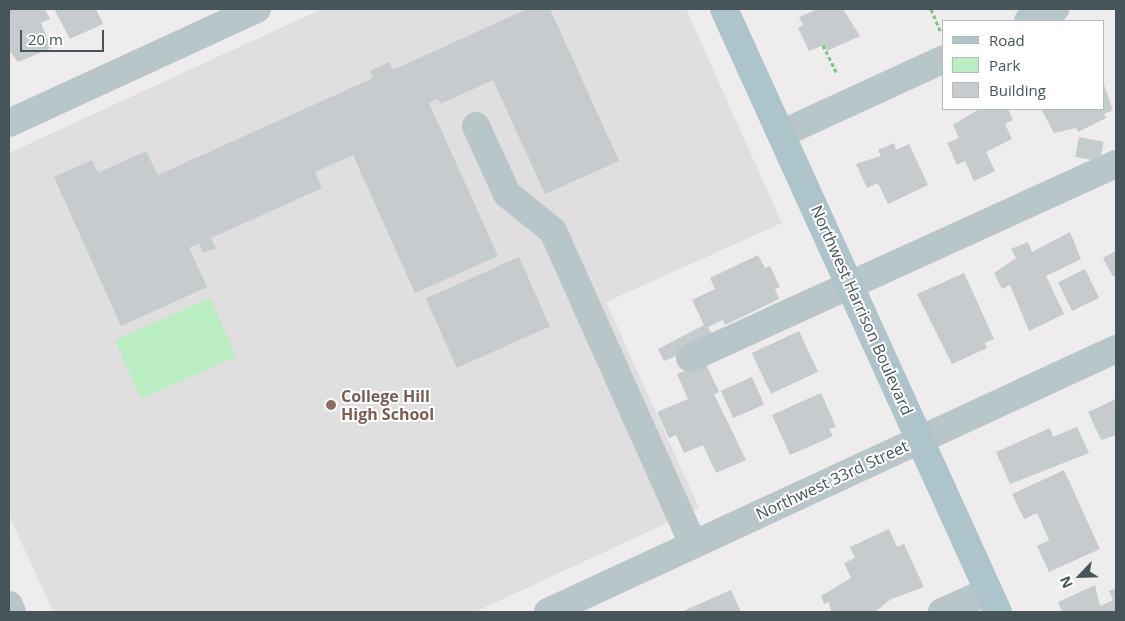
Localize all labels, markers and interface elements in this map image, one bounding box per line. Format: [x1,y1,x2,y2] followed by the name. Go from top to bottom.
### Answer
[22,20,106,52] scale bar
[942,20,1105,110] legend
[28,29,63,49] text: 20 m
[989,30,1025,50] text: Road
[989,55,1020,75] text: Park
[989,80,1046,100] text: Building
[807,202,917,418] street label: Northwest Harrison Boulevard
[341,386,434,424] place label: College Hill High School
[325,399,337,411] marker: College Hill High School
[753,436,911,524] street label: Northwest 33rd Street
[1055,551,1105,601] north arrow
[1055,573,1077,591] text: N

